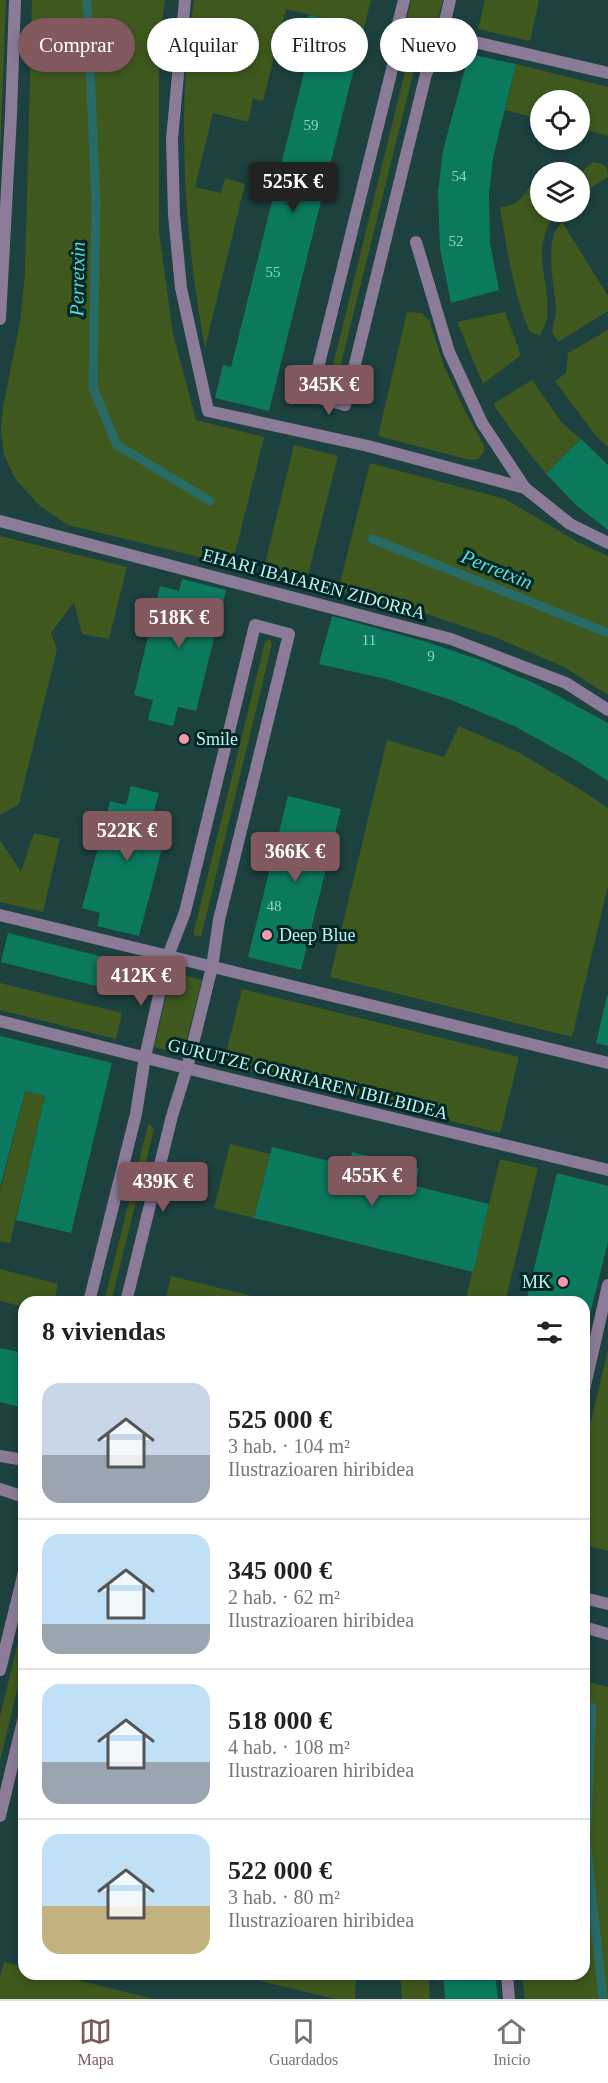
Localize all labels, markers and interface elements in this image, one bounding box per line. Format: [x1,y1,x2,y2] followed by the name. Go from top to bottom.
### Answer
[18,18,135,72] chip: Comprar
[147,18,259,72] chip: Alquilar
[271,18,368,72] chip: Filtros
[380,18,478,72] chip: Nuevo
[530,90,590,222] map controls
[530,90,590,150] button: locate
[304,117,319,133] house number: 59
[244,162,342,213] pin: 525K €
[530,162,590,222] button: layers
[452,168,467,184] house number: 54
[263,170,323,192] text: 525K €
[449,233,464,249] house number: 52
[65,241,89,318] water label: Perretxin
[266,264,281,280] house number: 55
[280,365,378,416] pin: 345K €
[299,373,359,395] text: 345K €
[457,544,536,593] water label: Perretxin
[200,545,428,623] street label: EHARI IBAIAREN ZIDORRA
[130,598,228,649] pin: 518K €
[149,606,209,628] text: 518K €
[362,632,376,648] house number: 11
[427,648,435,664] house number: 9
[196,729,238,749] place label: Smile
[177,732,191,746] marker: Smile
[78,811,176,862] pin: 522K €
[97,819,157,841] text: 522K €
[246,832,344,883] pin: 366K €
[265,840,325,862] text: 366K €
[267,898,282,914] house number: 48
[279,925,355,945] place label: Deep Blue
[260,928,274,942] marker: Deep Blue
[92,956,190,1007] pin: 412K €
[111,964,171,986] text: 412K €
[166,1034,450,1124] street label: GURUTZE GORRIAREN IBILBIDEA
[323,1156,421,1207] pin: 455K €
[114,1162,212,1213] pin: 439K €
[342,1164,402,1186] text: 455K €
[133,1170,193,1192] text: 439K €
[522,1272,551,1292] place label: MK
[556,1275,570,1289] marker: MK
[533,1316,566,1349] icon: filters
[42,1317,166,1346] text: 8 viviendas
[228,1405,332,1434] text: 525 000 €
[90,1407,162,1479] icon: home
[228,1435,350,1457] text: 3 hab. · 104 m²
[228,1458,414,1480] text: Ilustrazioaren hiribidea
[228,1556,332,1585] text: 345 000 €
[90,1558,162,1630] icon: home
[228,1586,340,1608] text: 2 hab. · 62 m²
[228,1609,414,1631] text: Ilustrazioaren hiribidea
[228,1706,332,1735] text: 518 000 €
[90,1708,162,1780] icon: home
[228,1736,350,1758] text: 4 hab. · 108 m²
[228,1759,414,1781] text: Ilustrazioaren hiribidea
[228,1856,332,1885] text: 522 000 €
[90,1858,162,1930] icon: home
[228,1886,340,1908] text: 3 hab. · 80 m²
[228,1909,414,1931] text: Ilustrazioaren hiribidea
[77,2015,114,2069] tab: Mapa
[269,2015,338,2069] tab: Guardados
[493,2015,531,2069] tab: Inicio

